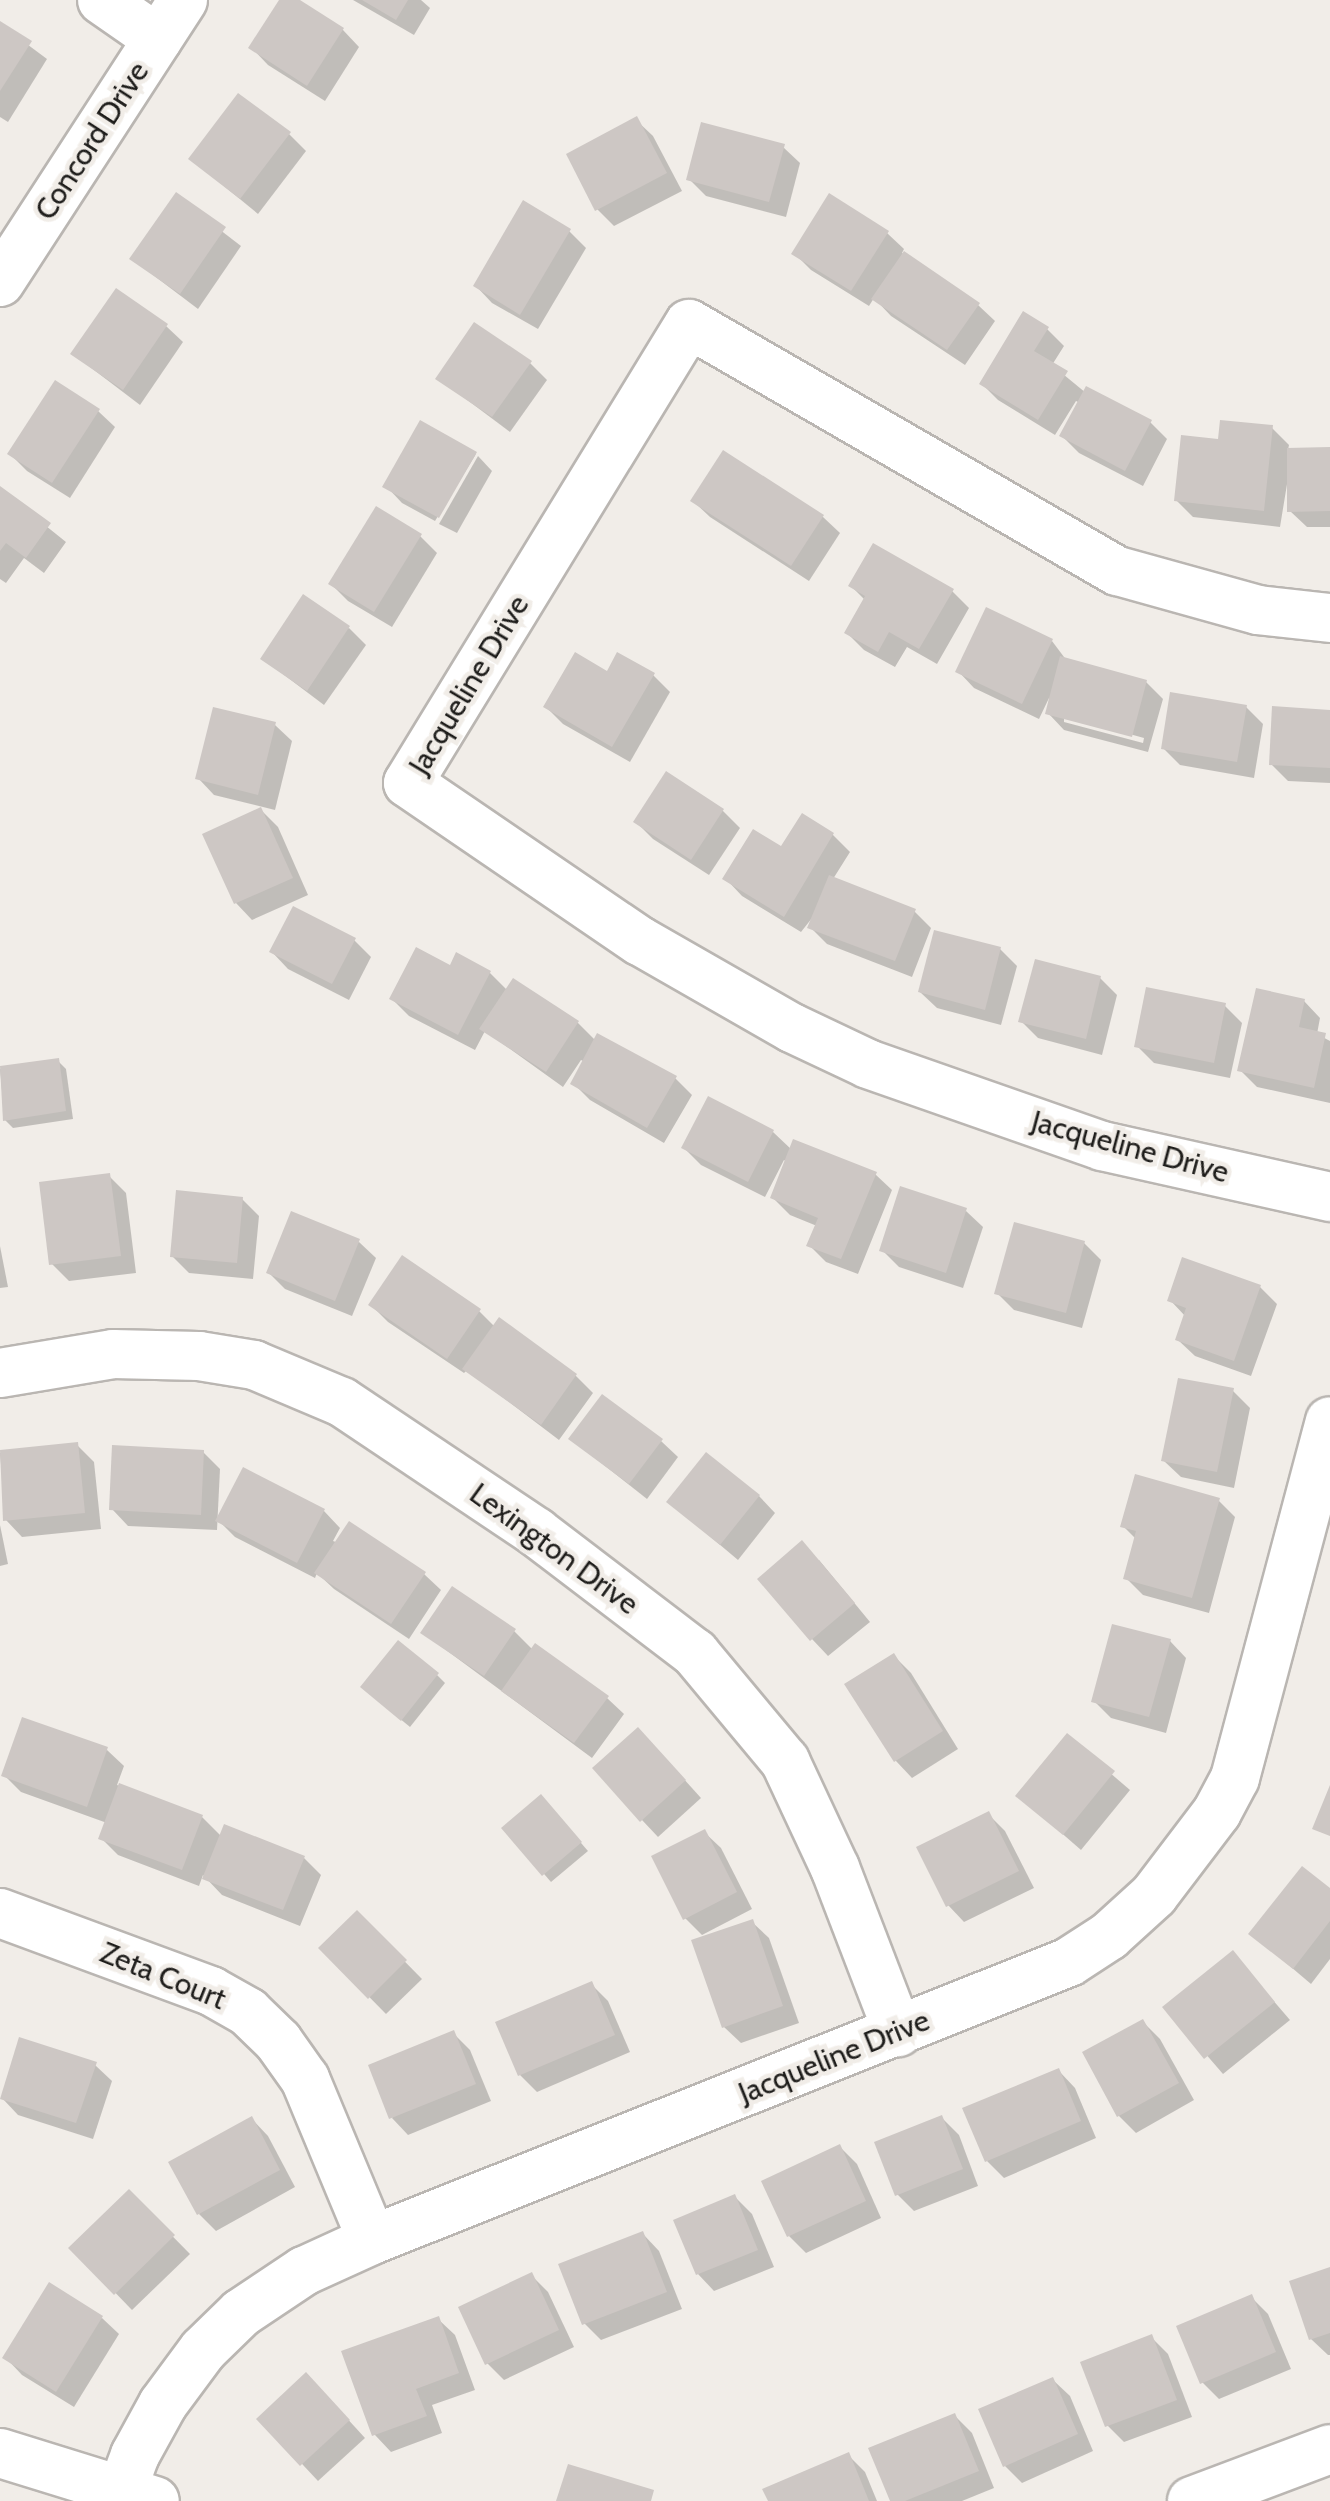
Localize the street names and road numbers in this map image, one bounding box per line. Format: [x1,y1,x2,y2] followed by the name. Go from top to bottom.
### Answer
[28,55,156,227] street label: Concord Drive
[401,589,537,781] street label: Jacqueline Drive
[1028,1103,1232,1191] street label: Jacqueline Drive
[463,1476,645,1622] street label: Lexington Drive
[95,1935,231,2017] street label: Zeta Court
[733,2002,935,2112] street label: Jacqueline Drive

